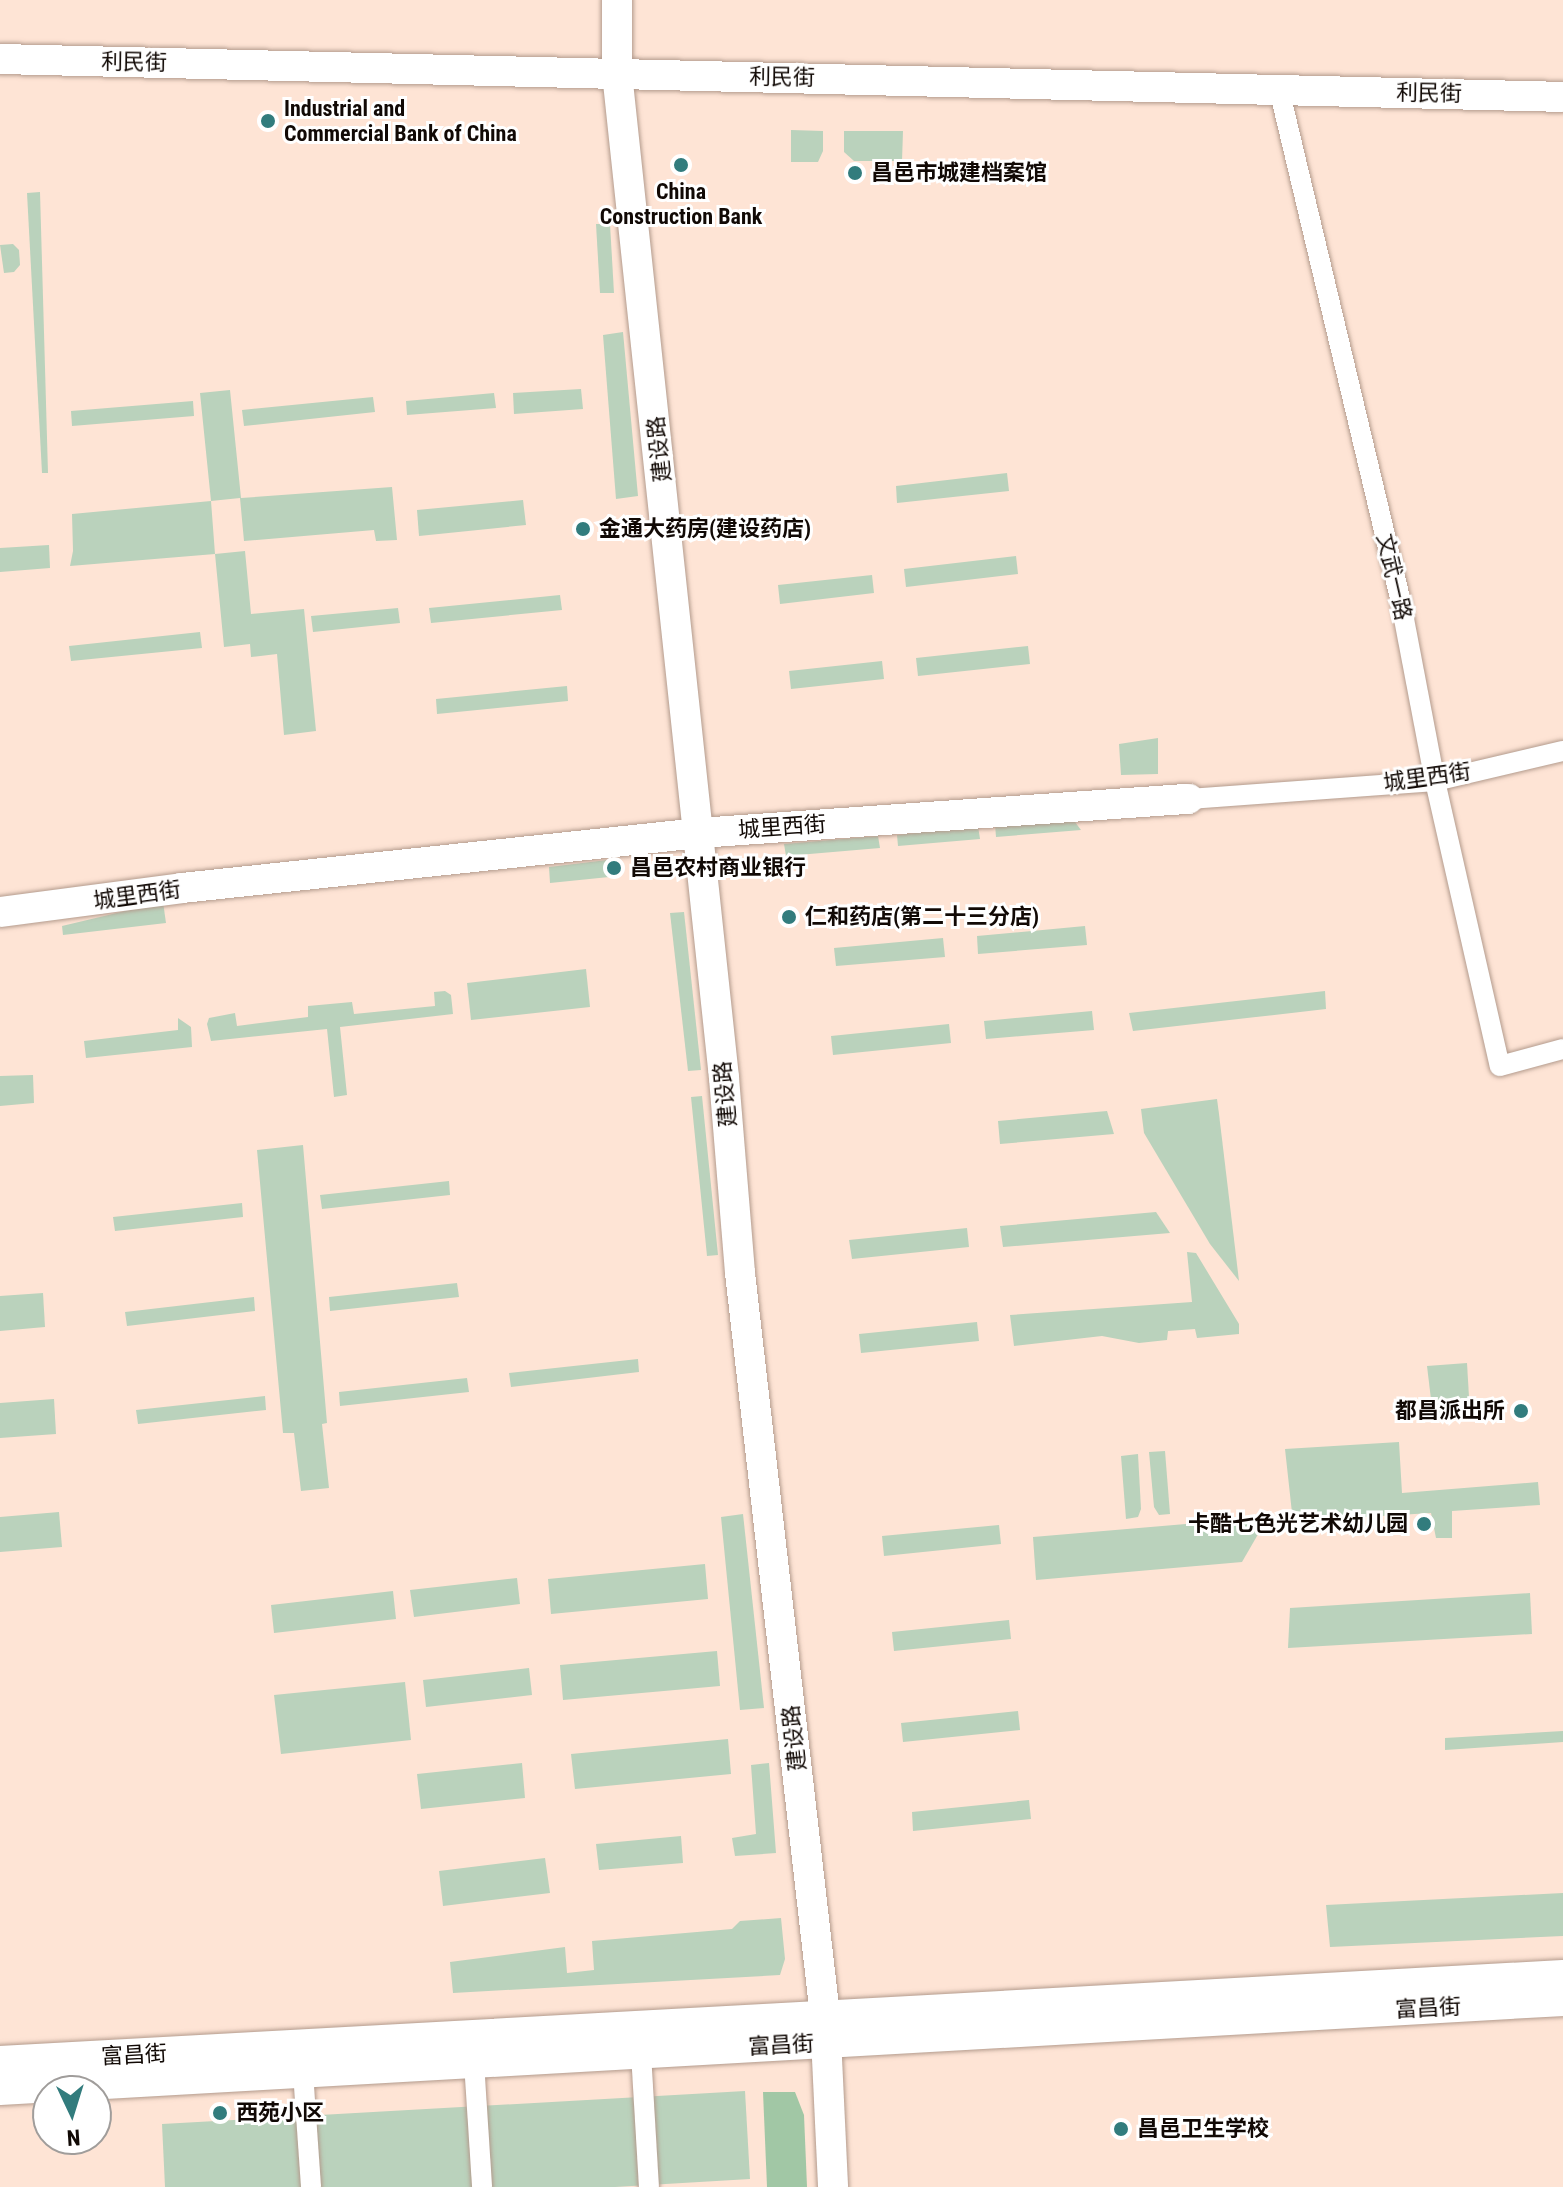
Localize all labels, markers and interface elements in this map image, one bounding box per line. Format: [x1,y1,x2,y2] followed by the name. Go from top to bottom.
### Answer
[101,48,167,76] street label: 利民街
[749,63,815,91] street label: 利民街
[1396,79,1462,107] street label: 利民街
[284,95,517,146] place label: Industrial and Commercial Bank of China
[259,112,277,130] marker: Industrial and Commercial Bank of China
[672,156,690,174] marker: China Construction Bank
[871,160,1047,186] place label: 昌邑市城建档案馆
[846,164,864,182] marker: 昌邑市城建档案馆
[600,178,762,230] place label: China Construction Bank
[642,415,676,483] street label: 建设路
[599,516,811,542] place label: 金通大药房(建设药店)
[574,520,592,538] marker: 金通大药房(建设药店)
[1371,531,1417,623] street label: 文武一路
[1382,758,1472,796] street label: 城里西街
[737,811,827,843] street label: 城里西街
[630,855,806,881] place label: 昌邑农村商业银行
[605,859,623,877] marker: 昌邑农村商业银行
[92,876,182,914] street label: 城里西街
[805,904,1039,930] place label: 仁和药店(第二十三分店)
[780,908,798,926] marker: 仁和药店(第二十三分店)
[709,1060,741,1128] street label: 建设路
[1395,1398,1505,1424] place label: 都昌派出所
[1512,1402,1530,1420] marker: 都昌派出所
[1188,1511,1408,1537] place label: 卡酷七色光艺术幼儿园
[1415,1515,1433,1533] marker: 卡酷七色光艺术幼儿园
[777,1704,811,1772] street label: 建设路
[1394,1993,1462,2023] street label: 富昌街
[747,2030,815,2060] street label: 富昌街
[100,2040,168,2070] street label: 富昌街
[32,2075,112,2155] north arrow
[236,2100,324,2126] place label: 西苑小区
[211,2104,229,2122] marker: 西苑小区
[1137,2116,1269,2142] place label: 昌邑卫生学校
[1112,2120,1130,2138] marker: 昌邑卫生学校
[66,2125,81,2150] text: N

